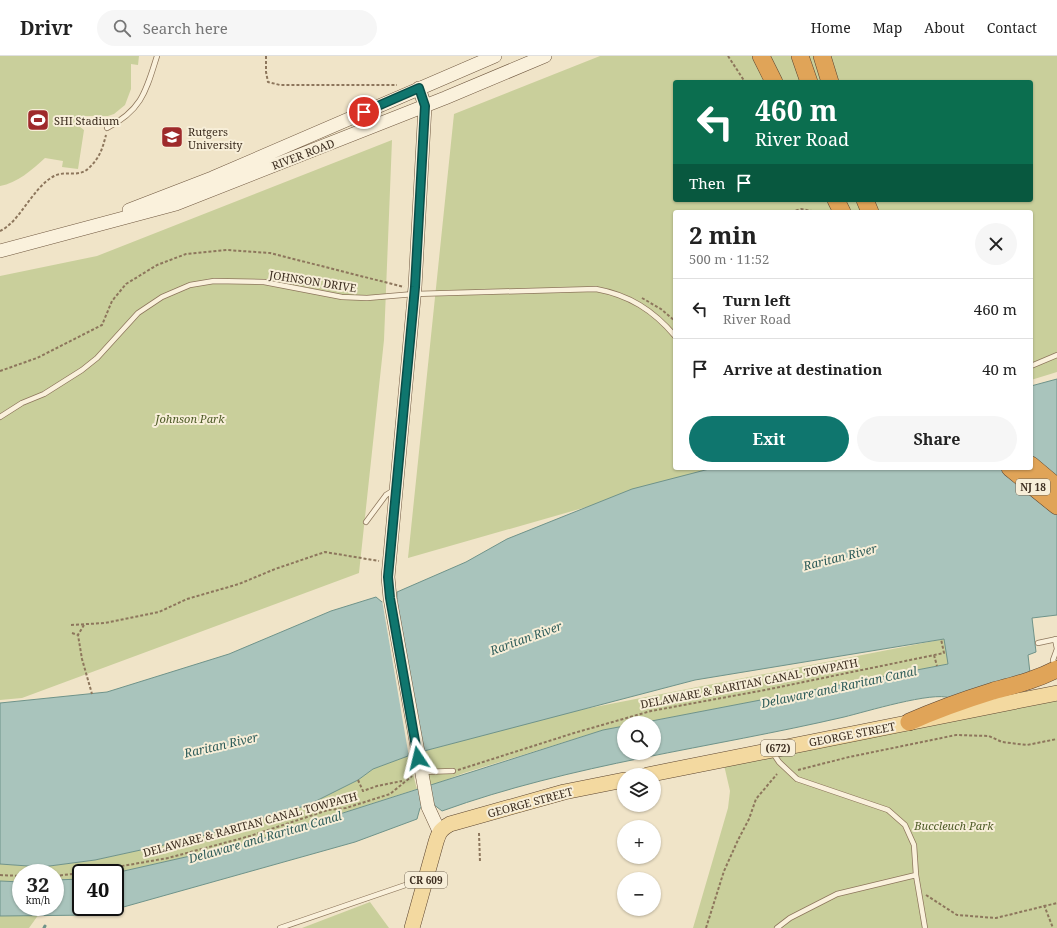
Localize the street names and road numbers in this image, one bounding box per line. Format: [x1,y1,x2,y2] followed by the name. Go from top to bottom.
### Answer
[269,135,337,173] street label: RIVER ROAD
[267,267,358,295] street label: JOHNSON DRIVE
[1016,479,1050,495] road number: NJ 18
[639,654,859,711] street label: DELAWARE & RARITAN CANAL TOWPATH
[808,718,897,750] street label: GEORGE STREET
[761,740,795,756] road number: (672)
[486,783,574,821] street label: GEORGE STREET
[141,788,359,860] street label: DELAWARE & RARITAN CANAL TOWPATH
[405,872,447,888] road number: CR 609

